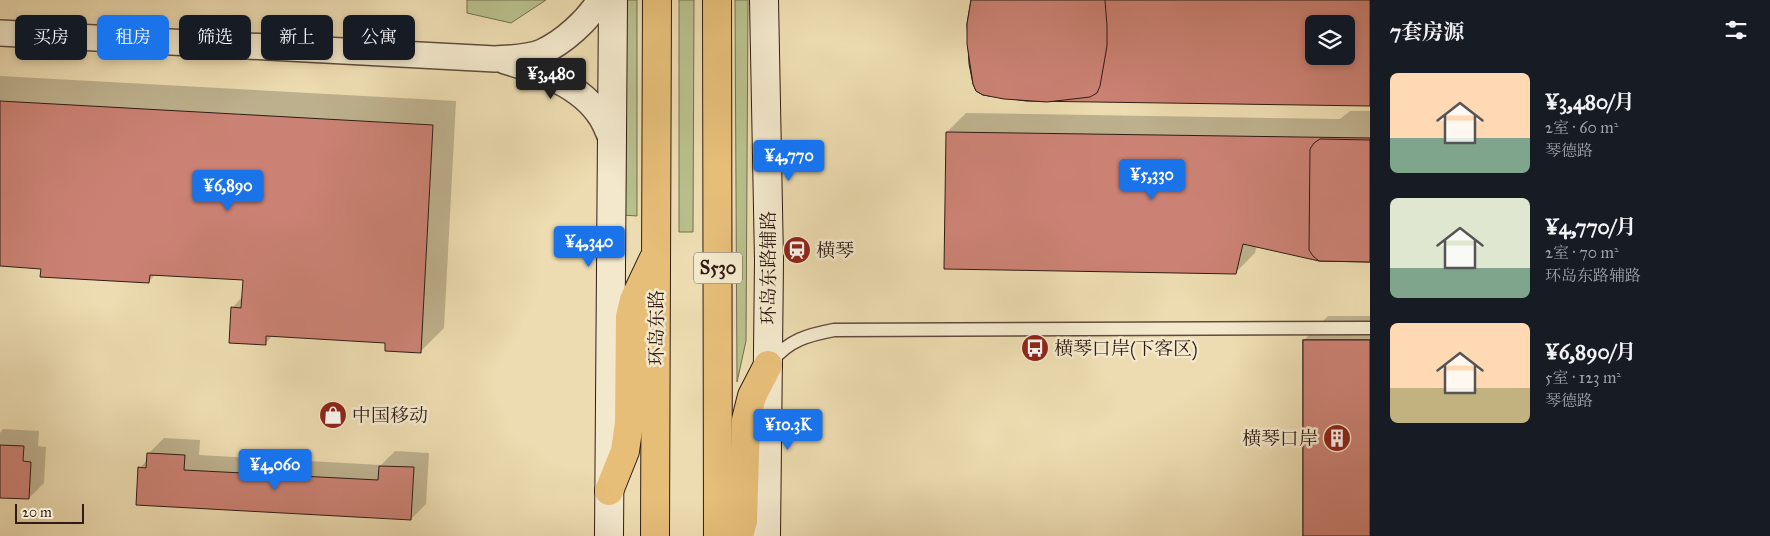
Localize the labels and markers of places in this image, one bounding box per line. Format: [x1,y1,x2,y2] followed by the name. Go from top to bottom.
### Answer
[510,58,592,100] pin: ¥3,480
[748,140,830,182] pin: ¥4,770
[1111,158,1193,201] pin: ¥5,330
[187,170,269,212] pin: ¥6,890
[548,226,630,268] pin: ¥4,340
[782,235,812,265] station icon: 横琴
[816,239,854,262] place label: 横琴
[1020,333,1050,363] bus stop icon: 横琴口岸(下客区)
[1054,337,1198,361] place label: 横琴口岸(下客区)
[318,400,348,430] shop icon: 中国移动
[352,404,428,427] place label: 中国移动
[747,408,829,451] pin: ¥10.3K
[1322,423,1352,453] building icon: 横琴口岸
[1242,427,1318,450] place label: 横琴口岸
[234,448,316,491] pin: ¥4,060

